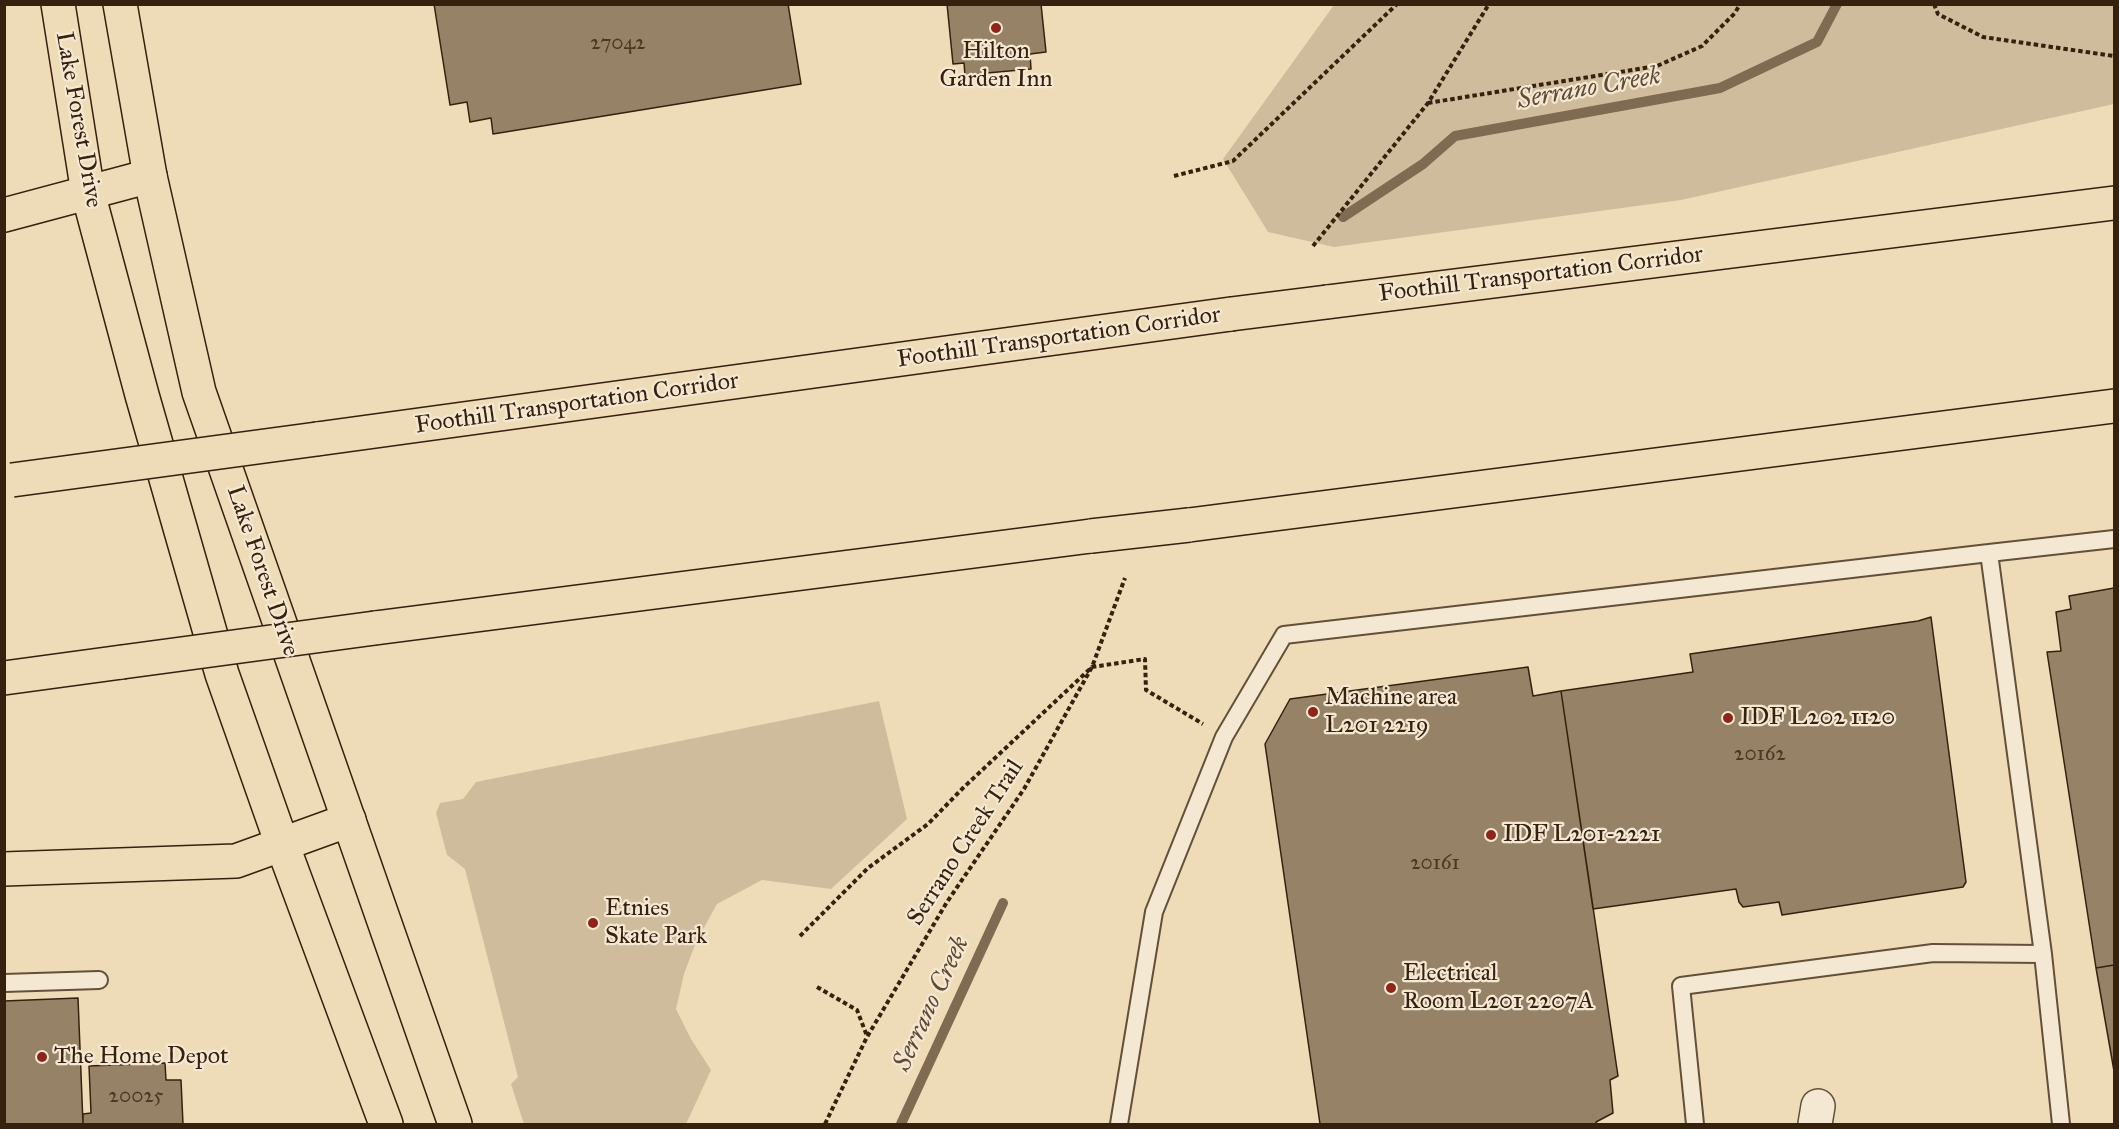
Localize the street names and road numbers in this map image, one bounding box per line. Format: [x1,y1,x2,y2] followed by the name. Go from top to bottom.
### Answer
[48,30,108,210] street label: Lake Forest Drive
[1377,241,1705,309] street label: Foothill Transportation Corridor
[895,301,1223,375] street label: Foothill Transportation Corridor
[413,367,741,441] street label: Foothill Transportation Corridor
[219,482,305,660] street label: Lake Forest Drive
[902,755,1030,931] street label: Serrano Creek Trail

